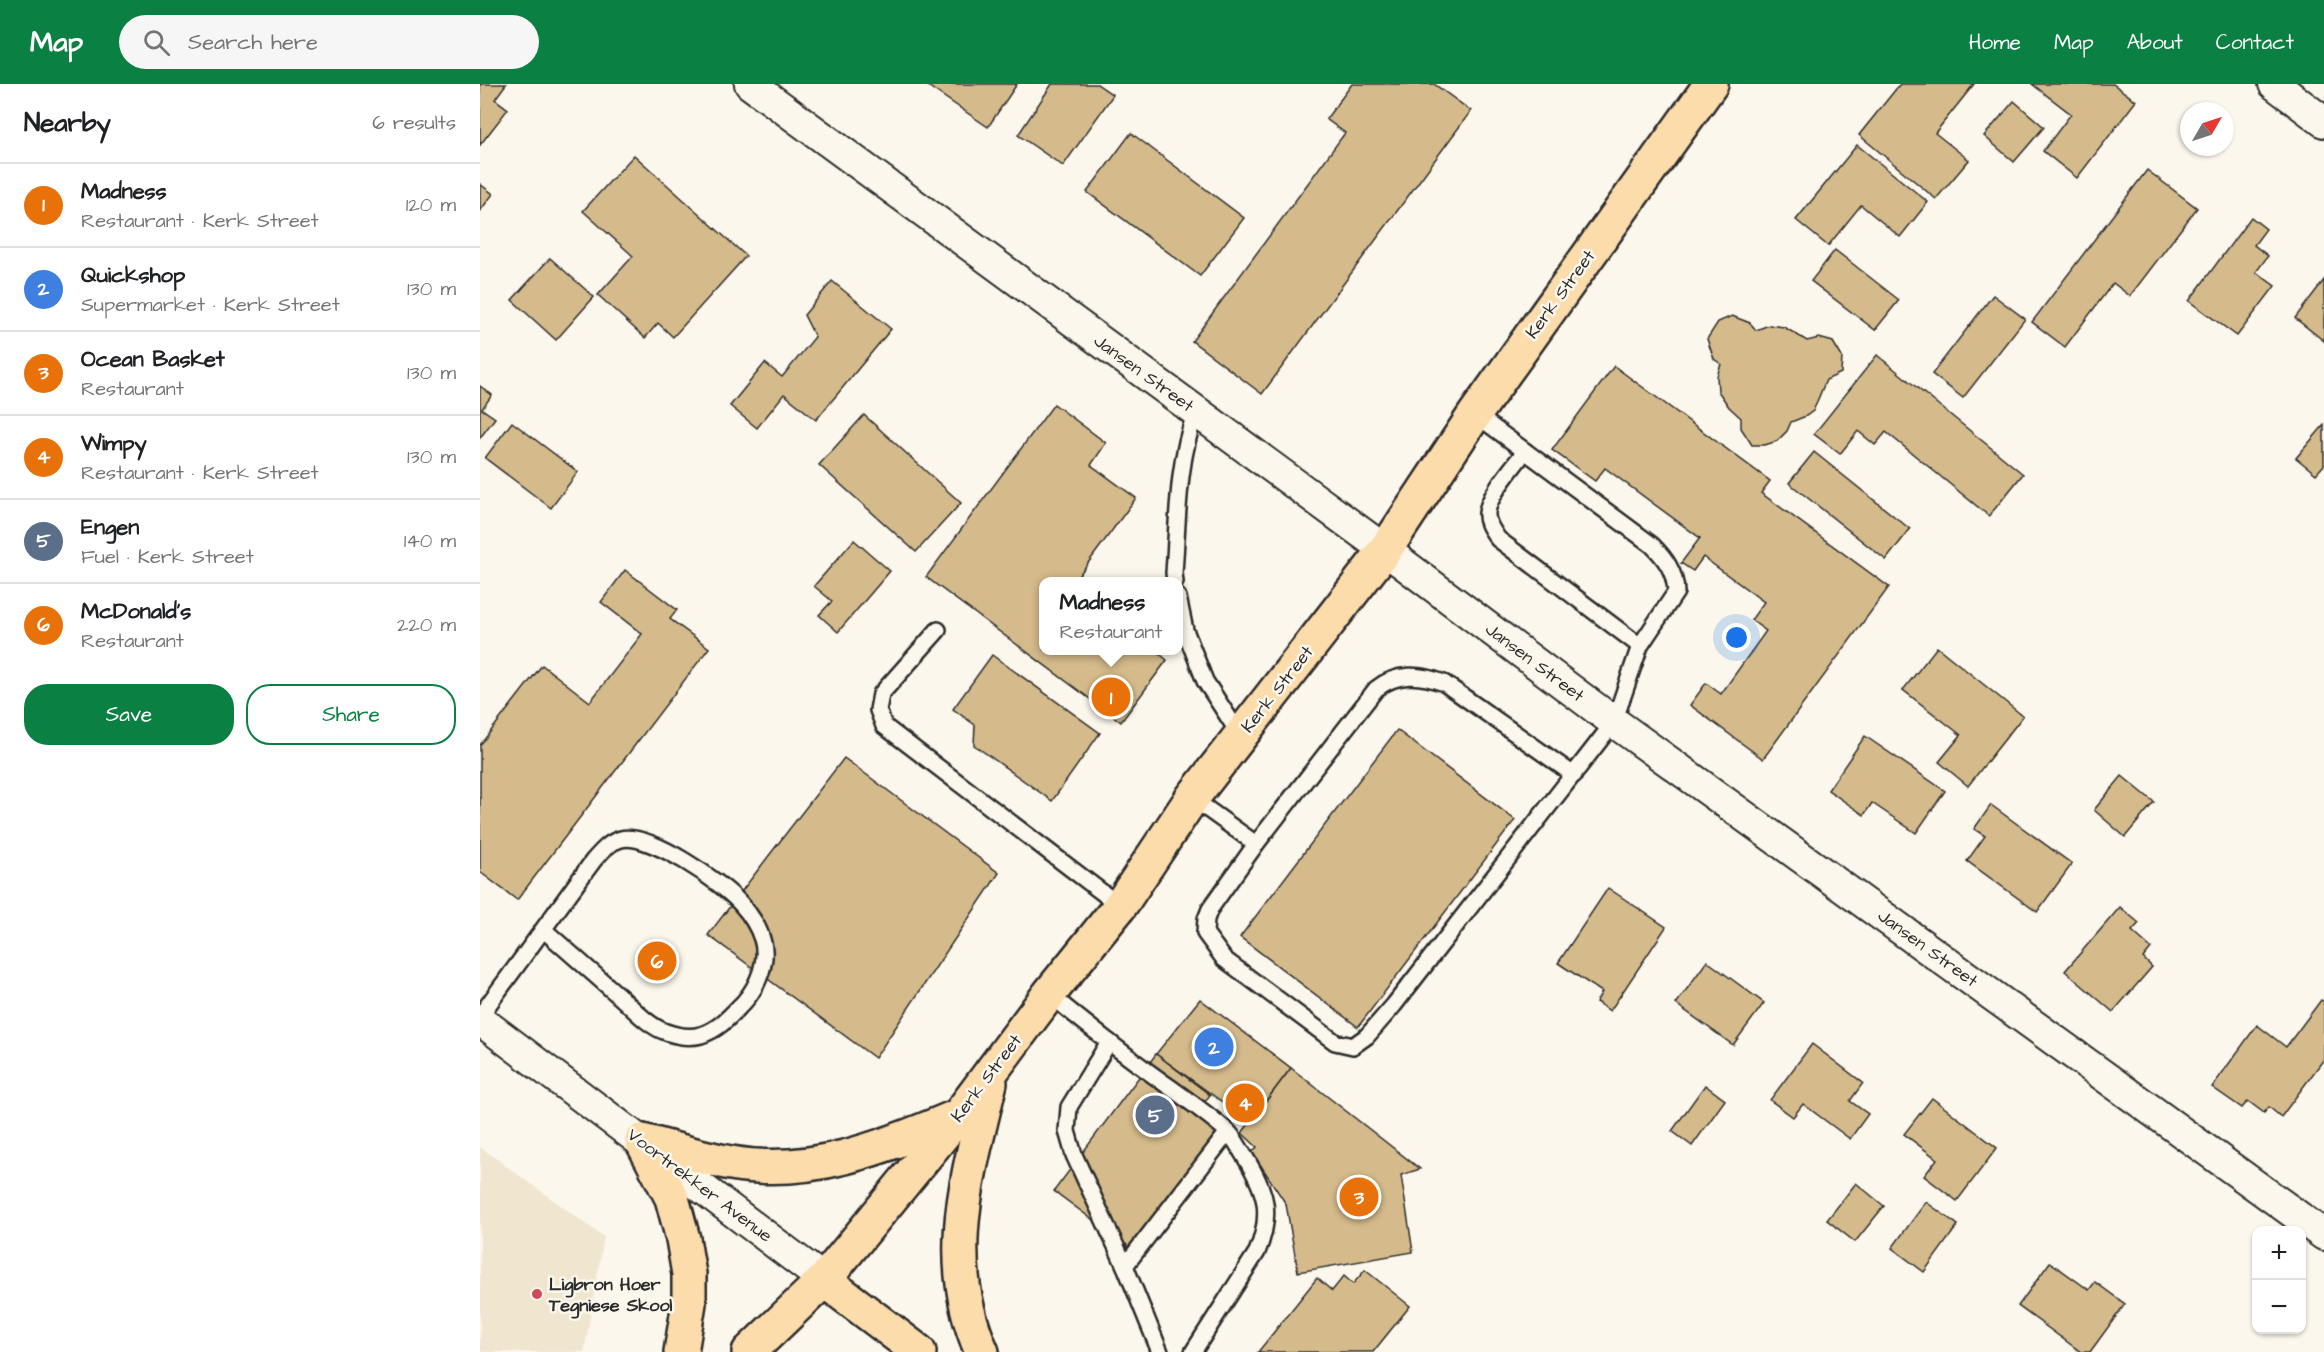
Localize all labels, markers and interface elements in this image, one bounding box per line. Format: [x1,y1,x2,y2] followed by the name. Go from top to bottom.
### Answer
[119,15,539,69] search box
[30,23,83,62] text: Map
[140,26,173,59] icon: search
[188,27,318,58] text: Search here
[1969,28,2021,57] text: Home
[2054,28,2094,57] text: Map
[2127,28,2183,57] text: About
[2216,28,2294,57] text: Contact
[2180,102,2234,156] north arrow
[24,105,111,141] text: Nearby
[372,109,456,137] text: 6 results
[81,176,167,207] text: Madness
[42,191,45,219] text: 1
[406,191,456,219] text: 120 m
[81,207,319,235] text: Restaurant · Kerk Street
[1520,244,1602,344] street label: Kerk Street
[81,260,185,291] text: Quickshop
[38,275,49,303] text: 2
[407,275,456,303] text: 130 m
[81,291,340,319] text: Supermarket · Kerk Street
[1089,329,1199,419] street label: Jansen Street
[81,344,225,375] text: Ocean Basket
[38,359,49,387] text: 3
[407,359,456,387] text: 130 m
[81,375,184,403] text: Restaurant
[81,428,146,459] text: Wimpy
[37,443,50,471] text: 4
[407,443,456,471] text: 130 m
[81,459,319,487] text: Restaurant · Kerk Street
[81,512,139,543] text: Engen
[36,527,51,555] text: 5
[404,527,456,555] text: 140 m
[81,543,254,571] text: Fuel · Kerk Street
[1039,577,1183,655] popup
[1060,587,1145,618] text: Madness
[81,596,191,627] text: McDonald's
[37,611,50,639] text: 6
[397,611,456,639] text: 220 m
[1480,617,1590,708] street label: Jansen Street
[1060,618,1162,646] text: Restaurant
[1722,623,1751,652] your location
[81,627,184,655] text: Restaurant
[1235,640,1320,738] street label: Kerk Street
[1092,674,1130,720] pin: 1
[24,684,234,745] button: Save
[246,684,456,745] button: Share
[1873,904,1983,994] street label: Jansen Street
[638,938,676,984] pin: 6
[1194,1024,1234,1070] pin: 2
[945,1029,1028,1128] street label: Kerk Street
[1226,1080,1264,1126] pin: 4
[1136,1092,1174,1138] pin: 5
[622,1122,778,1248] street label: Voortrekker Avenue
[1340,1174,1378,1220] pin: 3
[2252,1226,2306,1334] map controls
[2252,1226,2306,1280] button: +
[548,1272,673,1319] place label: Ligbron Hoer Tegniese Skool
[2252,1280,2306,1334] button: −
[530,1287,544,1301] marker: Ligbron Hoer Tegniese Skool

